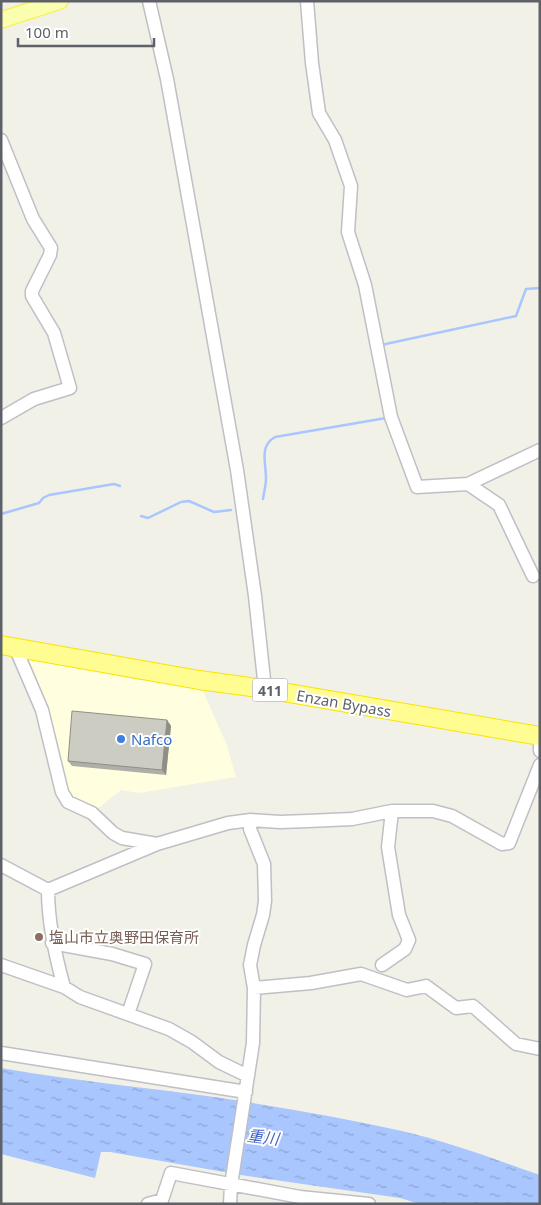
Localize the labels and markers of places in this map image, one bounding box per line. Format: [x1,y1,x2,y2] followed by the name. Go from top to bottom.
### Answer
[131,729,172,749] place label: Nafco
[115,733,127,745] marker: Nafco
[49,927,199,947] place label: 塩山市立奥野田保育所
[33,931,45,943] marker: 塩山市立奥野田保育所

